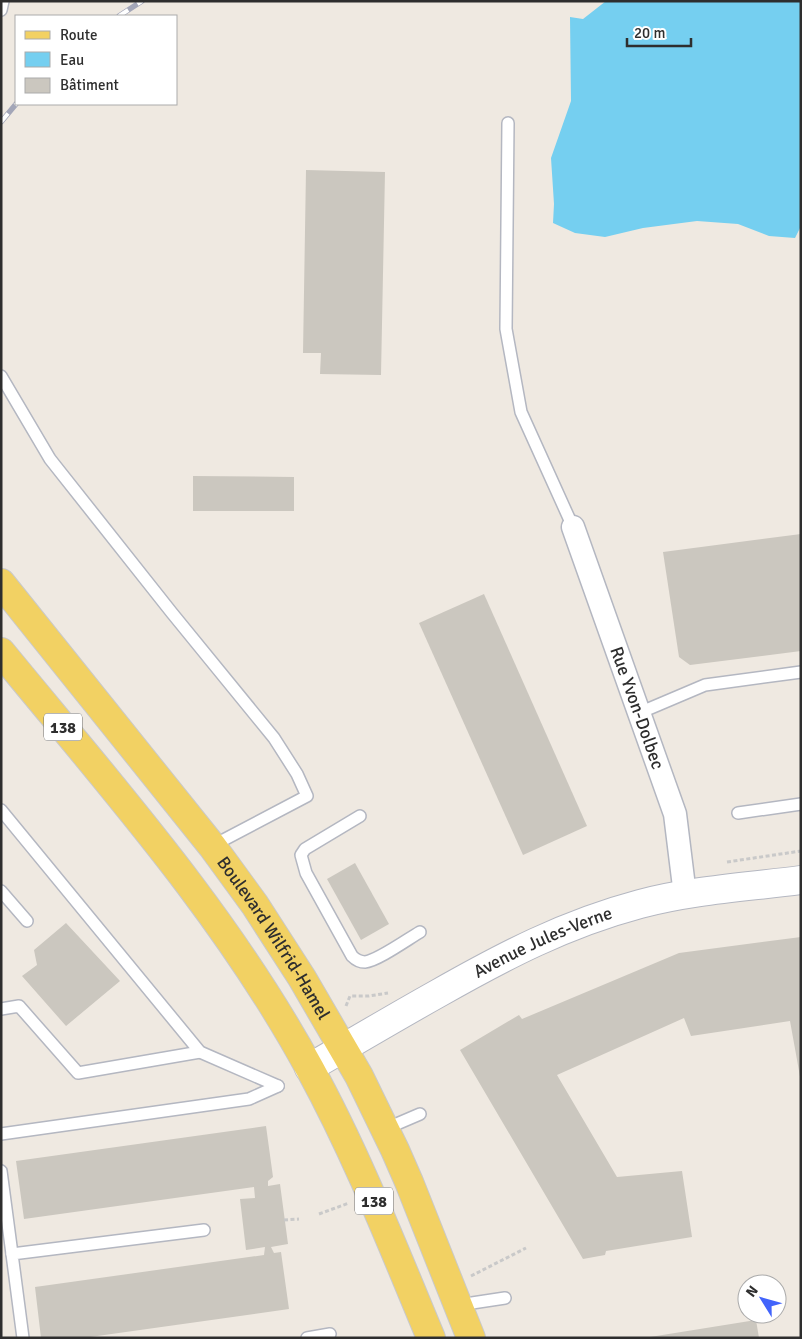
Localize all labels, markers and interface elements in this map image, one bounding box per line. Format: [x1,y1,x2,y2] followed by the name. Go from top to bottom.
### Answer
[15,15,178,105] legend
[627,15,691,47] scale bar
[634,24,665,42] text: 20 m
[60,26,97,44] text: Route
[60,51,84,69] text: Eau
[60,76,119,94] text: Bâtiment
[605,644,669,772] street label: Rue Yvon-Dolbec
[44,714,82,740] road number: 138
[212,852,335,1024] street label: Boulevard Wilfrid-Hamel
[470,902,615,983] street label: Avenue Jules-Verne
[355,1188,393,1214] road number: 138
[737,1274,787,1324] north arrow
[742,1282,762,1300] text: N

